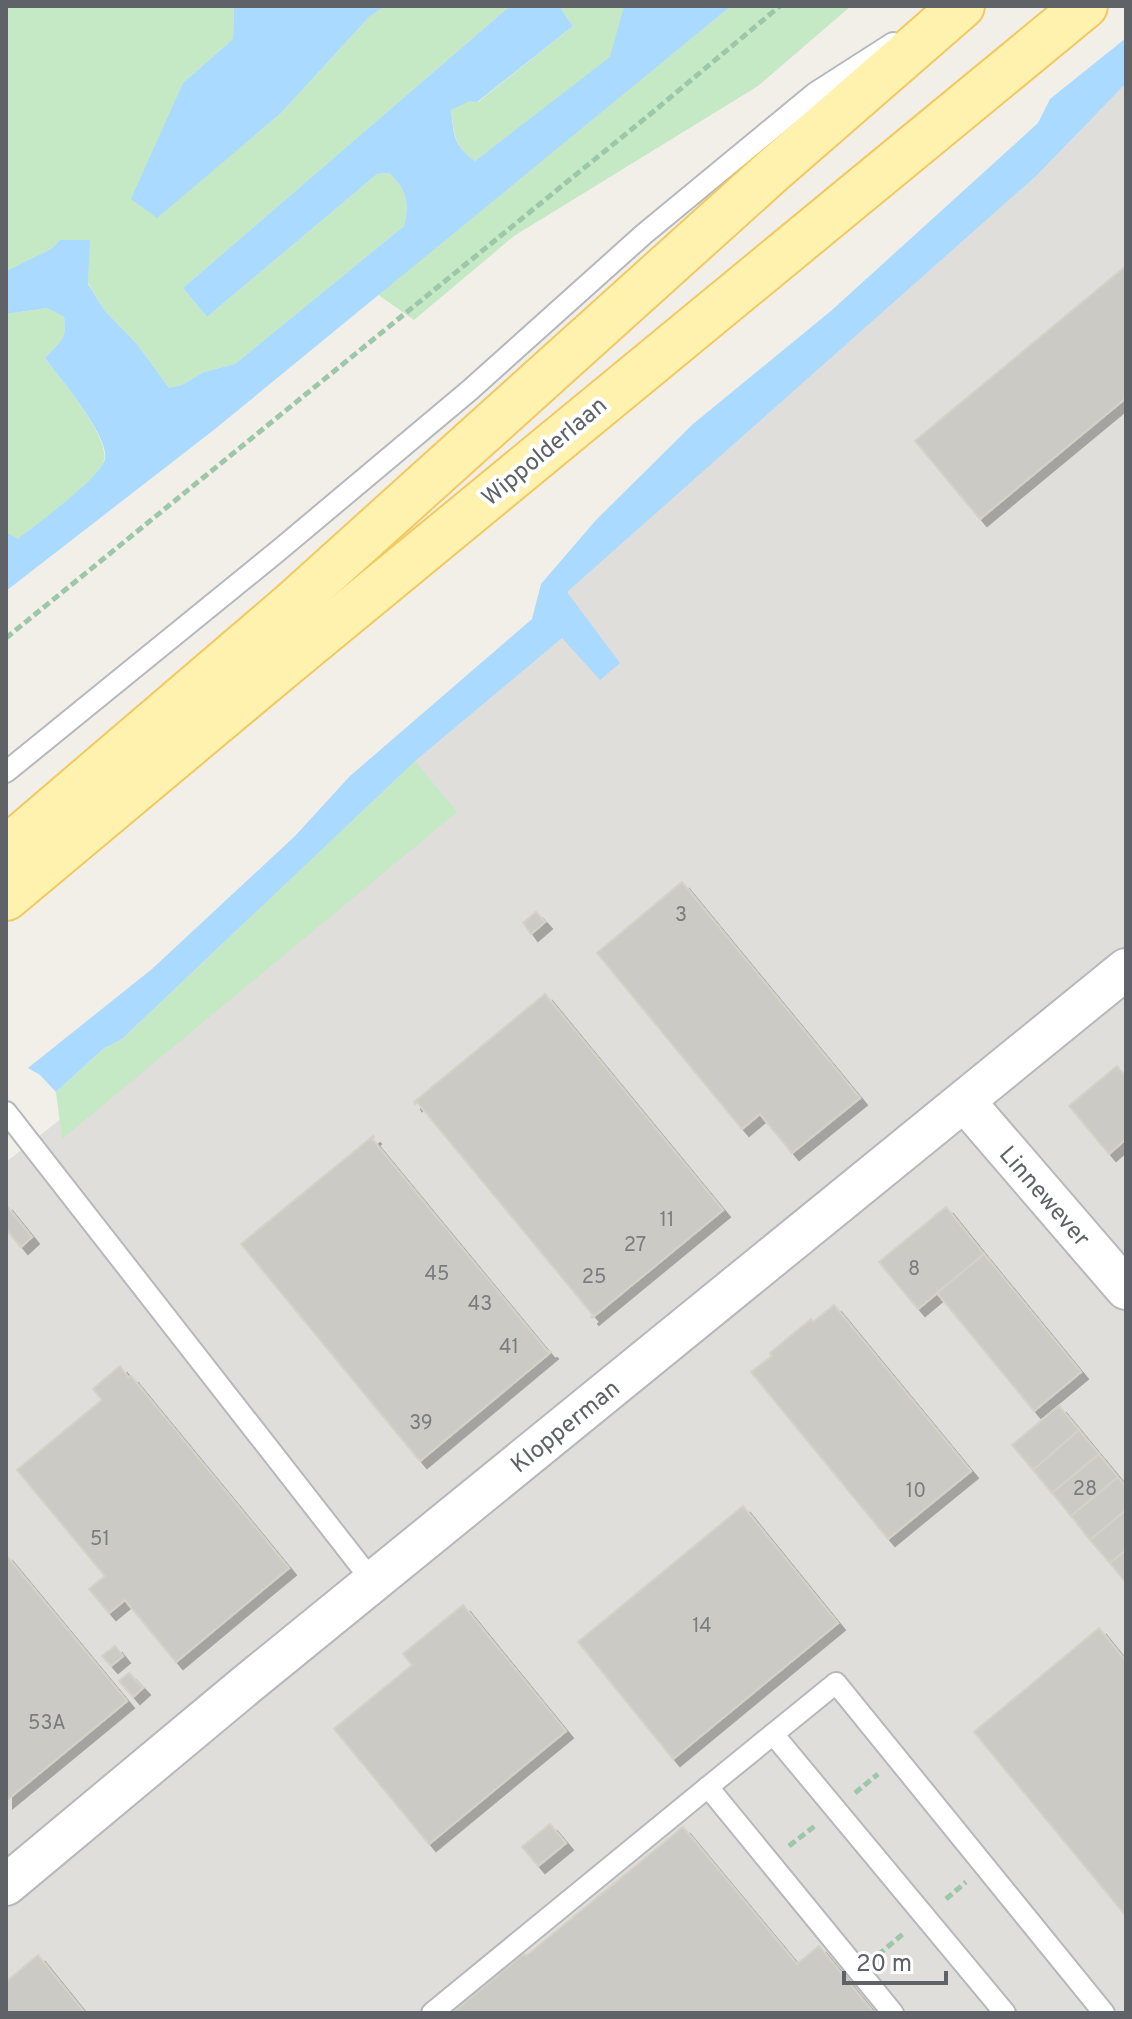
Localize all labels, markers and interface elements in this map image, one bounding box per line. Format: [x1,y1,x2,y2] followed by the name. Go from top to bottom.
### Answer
[476,391,614,514] street label: Wippolderlaan
[675,903,687,929] house number: 3
[992,1141,1095,1254] street label: Linnewever
[660,1208,674,1234] house number: 11
[624,1233,646,1259] house number: 27
[908,1257,920,1283] house number: 8
[425,1262,449,1288] house number: 45
[582,1265,606,1291] house number: 25
[468,1292,492,1318] house number: 43
[499,1335,519,1361] house number: 41
[506,1374,627,1481] street label: Klopperman
[409,1411,433,1437] house number: 39
[1073,1477,1097,1503] house number: 28
[906,1479,926,1505] house number: 10
[90,1527,110,1553] house number: 51
[692,1614,712,1640] house number: 14
[28,1711,66,1737] house number: 53A
[844,1935,946,1985] scale bar
[856,1950,912,1980] text: 20 m

